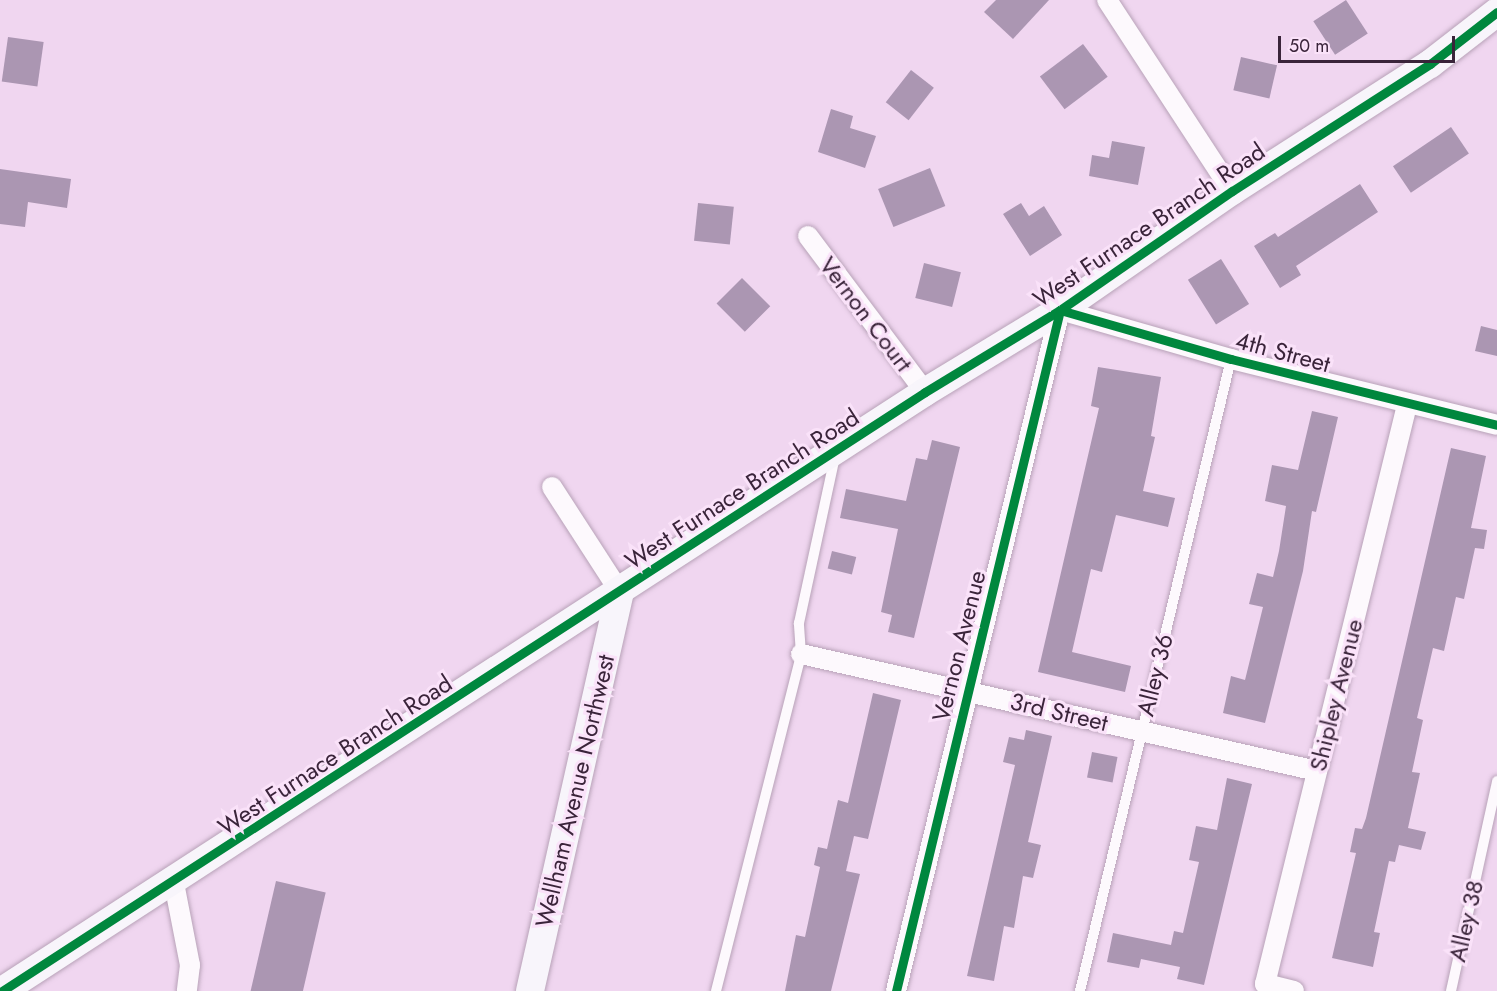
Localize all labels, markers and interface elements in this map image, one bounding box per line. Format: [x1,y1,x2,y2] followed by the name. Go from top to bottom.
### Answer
[1281,24,1458,62] scale bar
[1289,33,1329,59] text: 50 m
[1028,137,1270,313] street label: West Furnace Branch Road
[814,251,918,377] street label: Vernon Court
[1233,326,1333,378] street label: 4th Street
[620,403,864,575] street label: West Furnace Branch Road
[926,567,992,725] street label: Vernon Avenue
[1303,616,1369,774] street label: Shipley Avenue
[1131,631,1179,719] street label: Alley 36
[530,652,620,930] street label: Wellham Avenue Northwest
[213,669,457,841] street label: West Furnace Branch Road
[1007,687,1111,737] street label: 3rd Street
[1443,877,1489,965] street label: Alley 38

